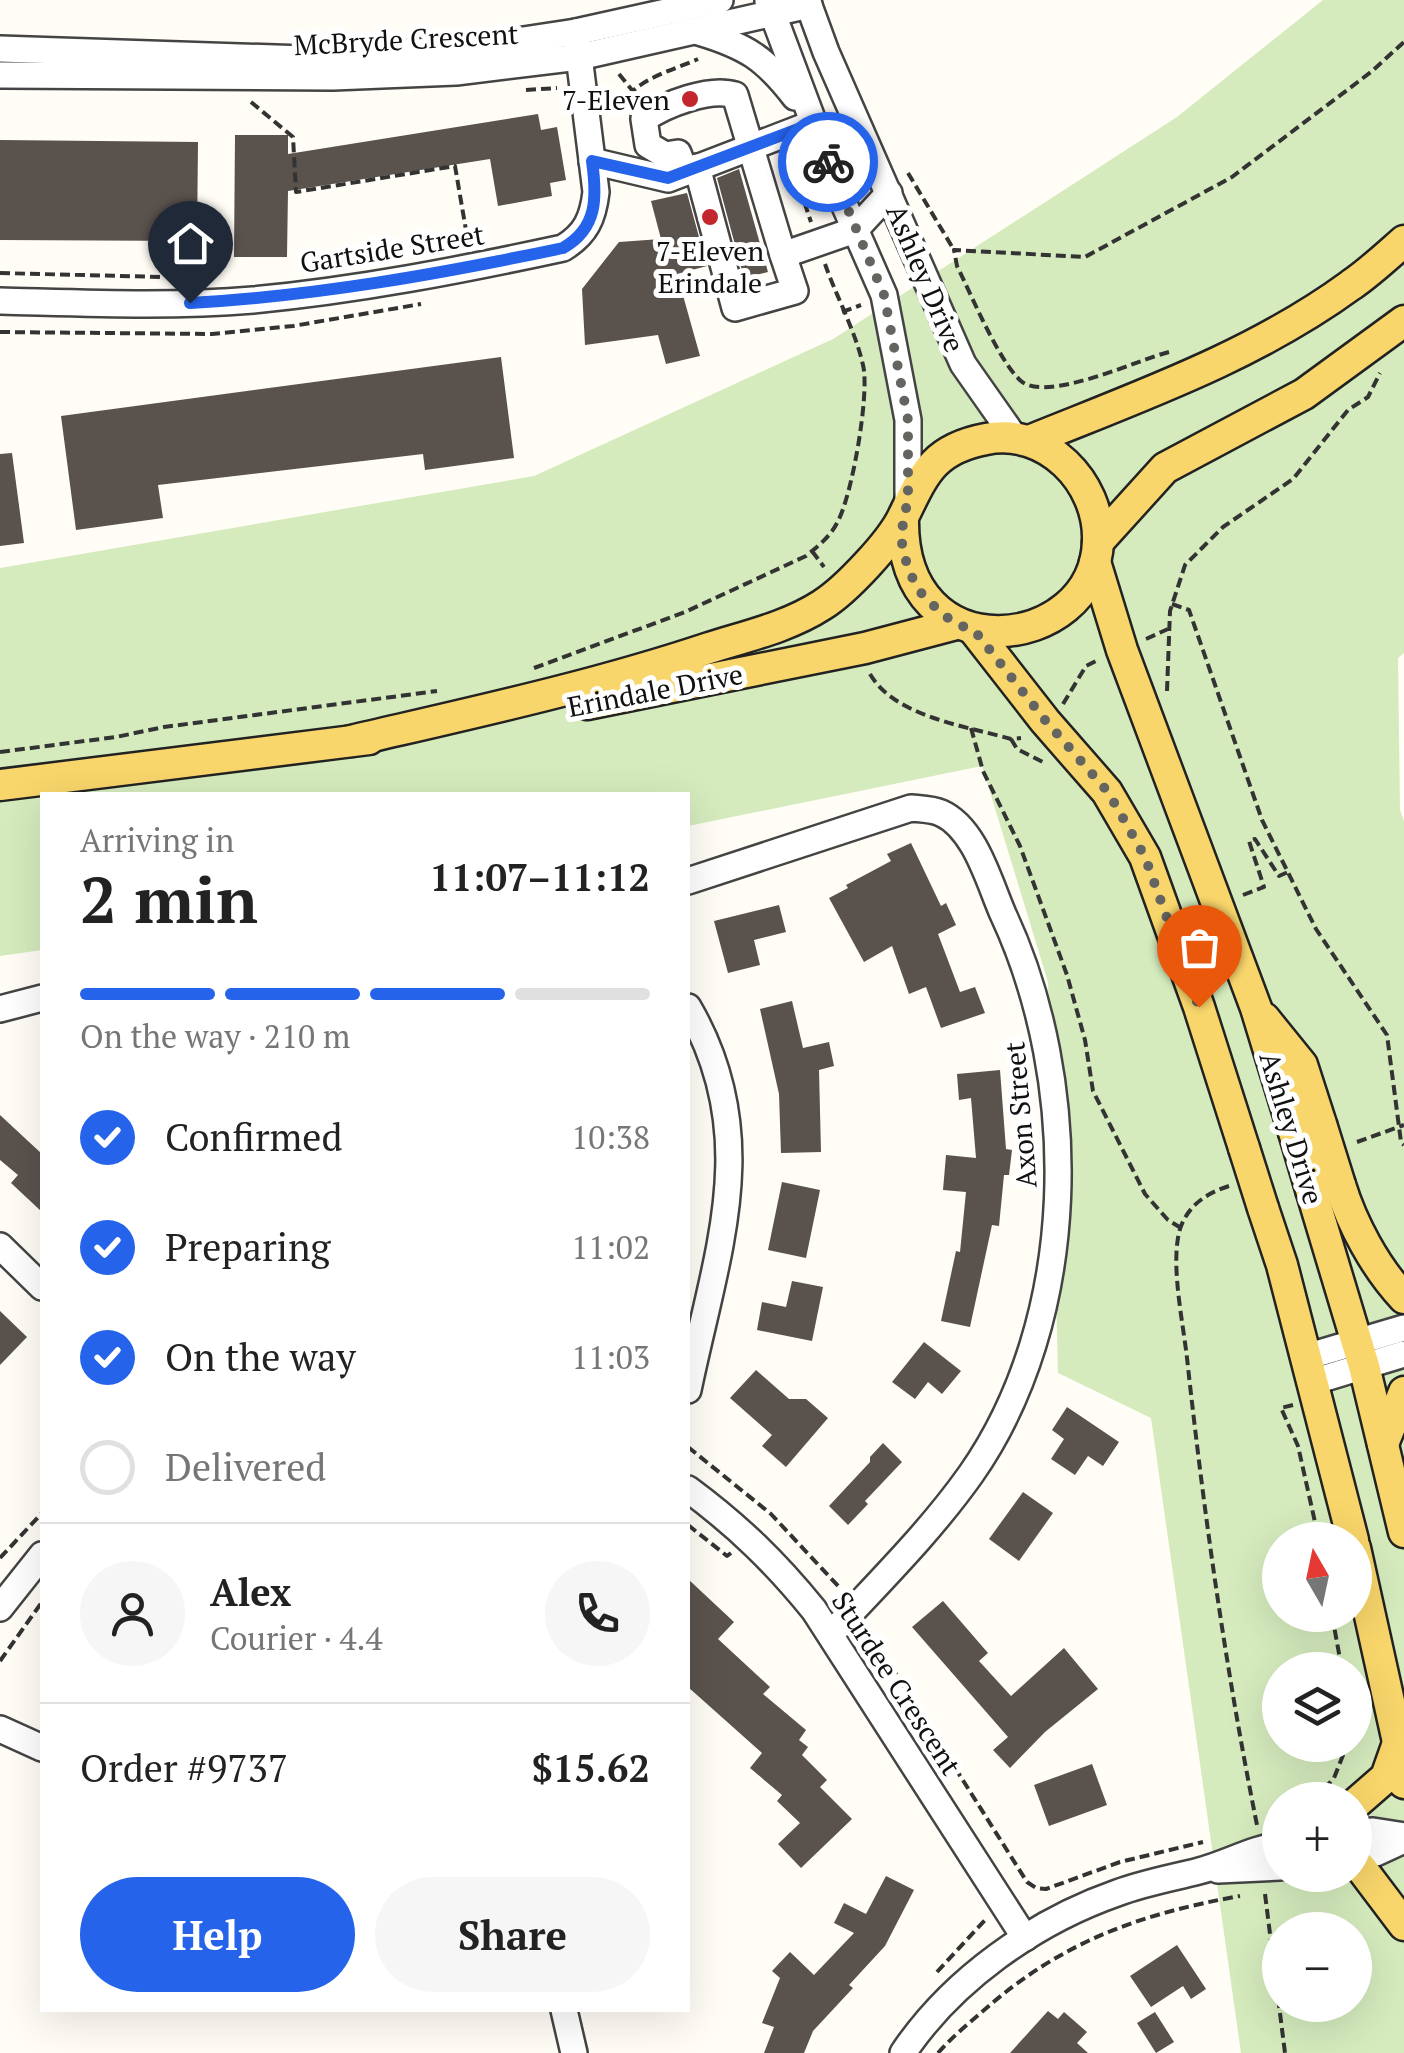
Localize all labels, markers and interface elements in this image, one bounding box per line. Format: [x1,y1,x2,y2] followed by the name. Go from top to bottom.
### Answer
[293,15,520,63] street label: McBryde Crescent
[562,81,670,118] place label: 7-Eleven
[679,88,701,110] marker: 7-Eleven
[778,112,878,212] courier
[801,135,856,190] icon: bike
[878,198,974,358] street label: Ashley Drive
[148,201,233,304] pin
[699,206,721,228] marker: 7-Eleven Erindale
[297,215,487,281] street label: Gartside Street
[163,216,218,271] icon: home
[656,232,764,301] place label: 7-Eleven Erindale
[564,655,746,725] street label: Erindale Drive
[80,819,234,861] text: Arriving in
[429,852,650,902] text: 11:07–11:12
[80,855,258,942] text: 2 min
[1157,905,1242,1008] pin
[1172,920,1227,975] icon: bag
[80,1015,350,1057] text: On the way · 210 m
[995,1040,1045,1190] street label: Axon Street
[1251,1047,1333,1209] street label: Ashley Drive
[80,1110,135,1165] icon: check
[165,1112,343,1162] text: Confirmed
[571,1116,650,1158] text: 10:38
[80,1220,135,1275] icon: check
[165,1222,331,1272] text: Preparing
[571,1226,650,1268] text: 11:02
[80,1330,135,1385] icon: check
[165,1332,356,1382] text: On the way
[571,1336,650,1378] text: 11:03
[165,1442,326,1492] text: Delivered
[1262,1522,1372,1632] north arrow
[1262,1522,1372,2022] map controls
[80,1561,185,1666] button: person
[545,1561,650,1666] button: phone
[210,1567,291,1617] text: Alex
[824,1584,970,1782] street label: Sturdee Crescent
[210,1617,382,1659] text: Courier · 4.4
[1262,1652,1372,1762] button: layers
[80,1743,288,1793] text: Order #9737
[531,1743,650,1793] text: $15.62
[1262,1782,1372,1892] button: +
[80,1877,355,1992] button: Help
[375,1877,650,1992] button: Share
[1262,1912,1372,2022] button: −

